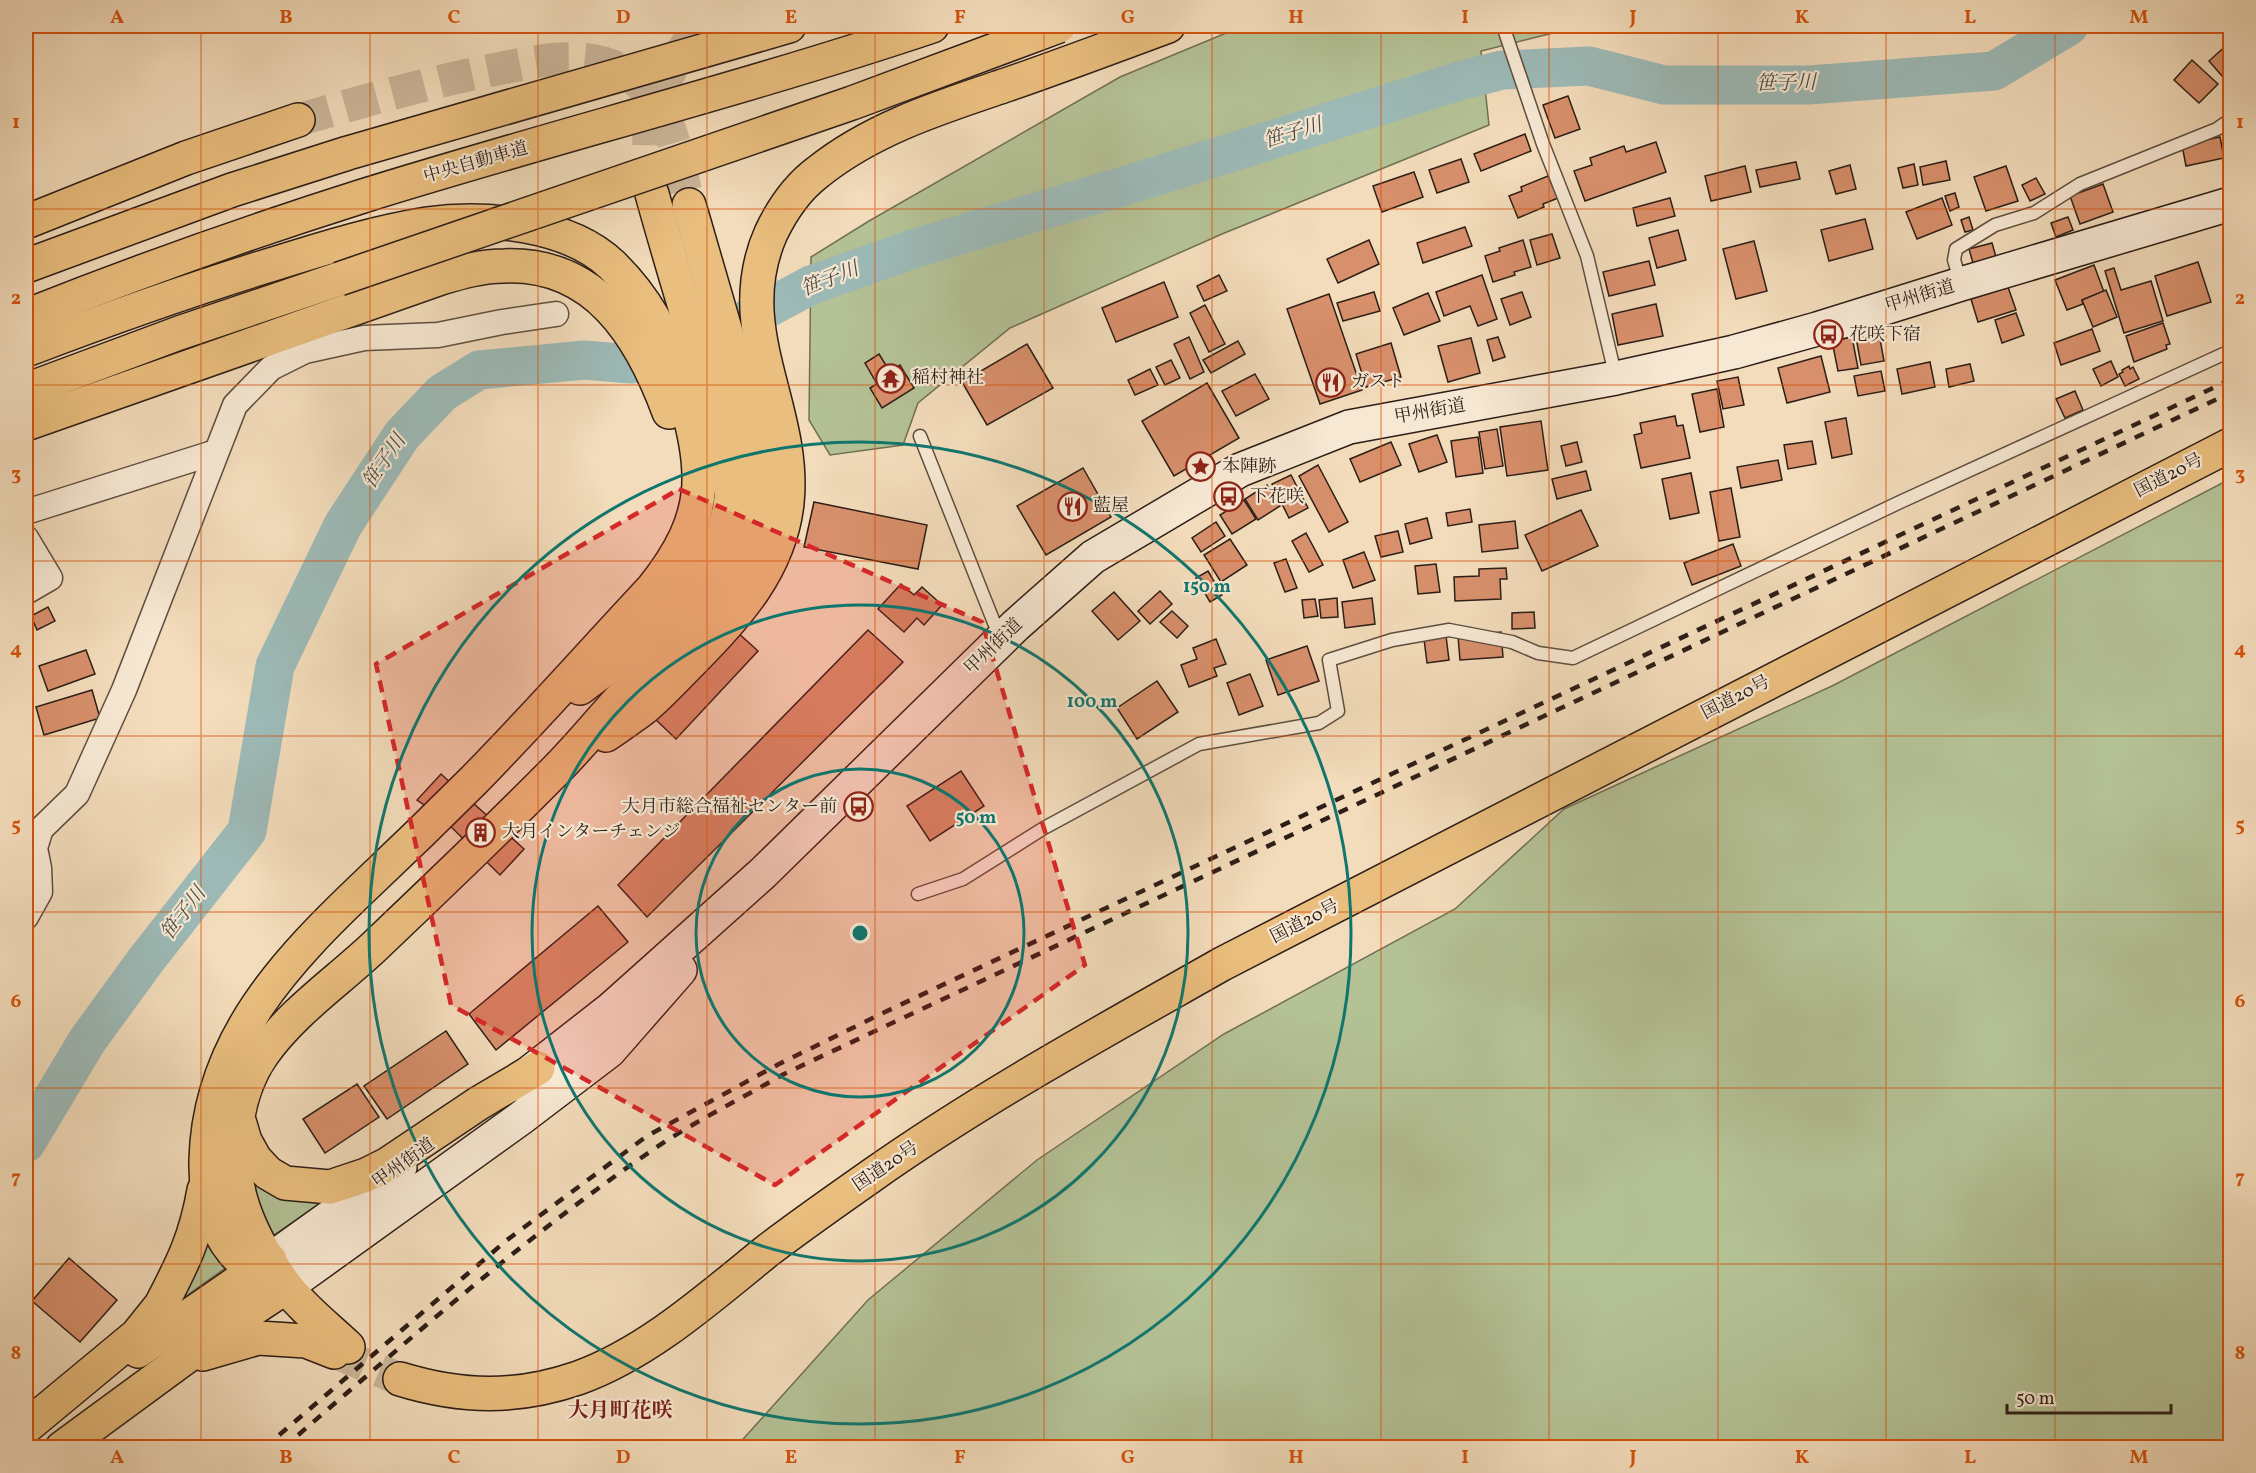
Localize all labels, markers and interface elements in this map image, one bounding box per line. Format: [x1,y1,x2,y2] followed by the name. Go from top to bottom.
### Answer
[110,4,124,32] text: A
[279,4,293,32] text: B
[448,4,461,32] text: C
[616,4,630,32] text: D
[785,4,797,32] text: E
[954,4,966,32] text: F
[1121,4,1135,32] text: G
[1288,4,1304,32] text: H
[1461,4,1469,32] text: I
[1628,4,1637,32] text: J
[1795,4,1810,32] text: K
[1964,4,1976,32] text: L
[2129,4,2149,32] text: M
[1756,69,1818,99] water label: 笹子川
[12,109,20,137] text: 1
[2236,109,2244,137] text: 1
[1260,111,1328,156] water label: 笹子川
[421,136,531,190] street label: 中央自動車道
[797,255,865,304] water label: 笹子川
[1882,275,1958,319] street label: 甲州街道
[11,285,21,313] text: 2
[2235,285,2245,313] text: 2
[1812,319,1844,351] bus stop icon: 花咲下宿
[1849,323,1921,348] place label: 花咲下宿
[875,362,907,394] temple icon: 稲村神社
[912,366,984,391] place label: 稲村神社
[1314,366,1346,398] restaurant icon: ガスト
[1351,370,1405,395] place label: ガスト
[1392,393,1468,431] street label: 甲州街道
[357,428,415,495] water label: 笹子川
[2130,448,2208,504] street label: 国道20号
[1185,451,1217,483] place icon: 本陣跡
[1222,455,1276,480] place label: 本陣跡
[11,461,21,489] text: 3
[2235,461,2245,489] text: 3
[1213,481,1245,513] bus stop icon: 下花咲
[1250,485,1304,510] place label: 下花咲
[1056,490,1088,522] restaurant icon: 藍屋
[1093,494,1129,519] place label: 藍屋
[1183,575,1231,600] text: 150 m
[959,613,1029,681] street label: 甲州街道
[10,636,22,664] text: 4
[2234,636,2246,664] text: 4
[1697,670,1775,726] street label: 国道20号
[1067,690,1117,715] text: 100 m
[842,791,874,823] bus stop icon: 大月市総合福祉センター前
[622,795,837,820] place label: 大月市総合福祉センター前
[956,806,996,831] text: 50 m
[11,812,21,840] text: 5
[2235,812,2245,840] text: 5
[465,816,497,848] building icon: 大月インターチェンジ
[502,820,680,845] place label: 大月インターチェンジ
[155,880,214,946] water label: 笹子川
[1266,894,1344,950] street label: 国道20号
[850,923,870,943] centre of rings
[11,988,22,1016] text: 6
[2235,988,2246,1016] text: 6
[368,1133,440,1195] street label: 甲州街道
[848,1136,924,1198] street label: 国道20号
[11,1164,21,1192] text: 7
[2235,1164,2245,1192] text: 7
[11,1340,21,1368] text: 8
[2235,1340,2245,1368] text: 8
[2007,1377,2170,1415] scale bar
[2016,1387,2055,1412] text: 50 m
[568,1397,673,1426] district label: 大月町花咲
[110,1444,124,1472] text: A
[279,1444,293,1472] text: B
[448,1444,461,1472] text: C
[616,1444,630,1472] text: D
[785,1444,797,1472] text: E
[954,1444,966,1472] text: F
[1121,1444,1135,1472] text: G
[1288,1444,1304,1472] text: H
[1461,1444,1469,1472] text: I
[1628,1444,1637,1472] text: J
[1795,1444,1810,1472] text: K
[1964,1444,1976,1472] text: L
[2129,1444,2149,1472] text: M

